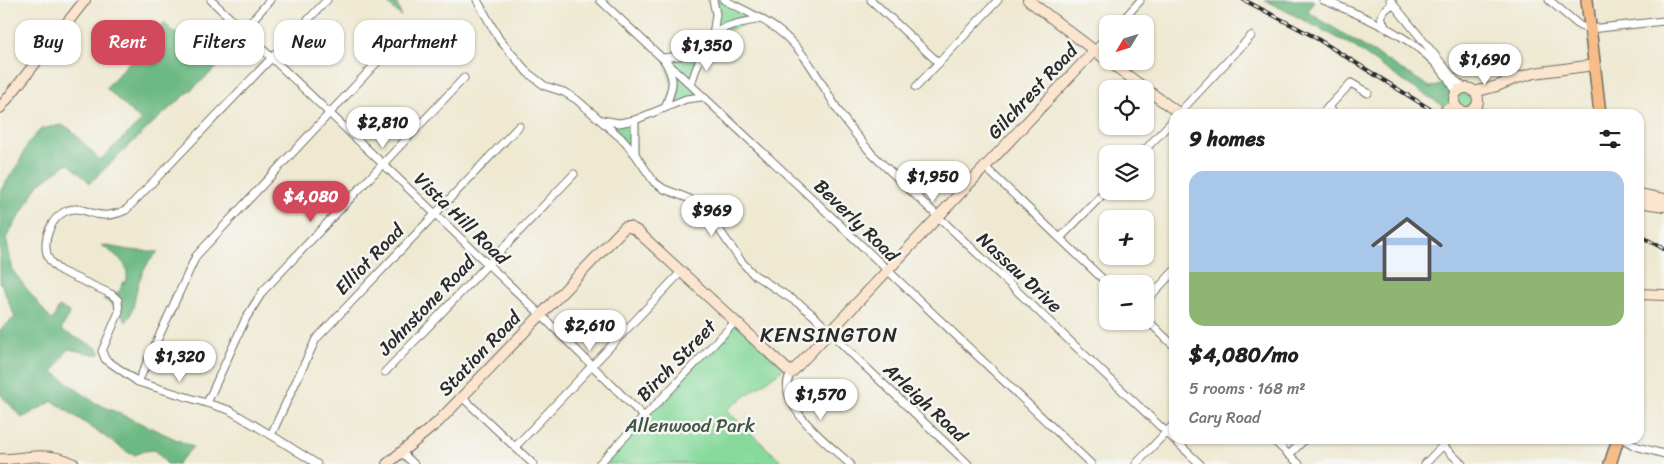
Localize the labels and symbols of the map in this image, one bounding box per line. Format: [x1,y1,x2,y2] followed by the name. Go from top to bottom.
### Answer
[1099,15,1154,70] north arrow
[666,30,748,72] pin: $1,350
[979,34,1087,147] street label: Gilchrest Road
[1444,44,1526,86] pin: $1,690
[342,106,424,149] pin: $2,810
[892,160,974,203] pin: $1,950
[406,164,518,274] street label: Vista Hill Road
[806,171,908,271] street label: Beverly Road
[270,180,352,223] pin: $4,080
[682,194,742,237] pin: $969
[326,214,414,303] street label: Elliot Road
[969,224,1071,321] street label: Nassau Drive
[369,246,485,364] street label: Johnstone Road
[430,301,530,404] street label: Station Road
[549,310,631,352] pin: $2,610
[628,310,725,409] street label: Birch Street
[760,316,898,354] district label: KENSINGTON
[139,340,221,383] pin: $1,320
[875,354,976,451] street label: Arleigh Road
[780,378,862,421] pin: $1,570
[624,409,756,442] park label: Allenwood Park

